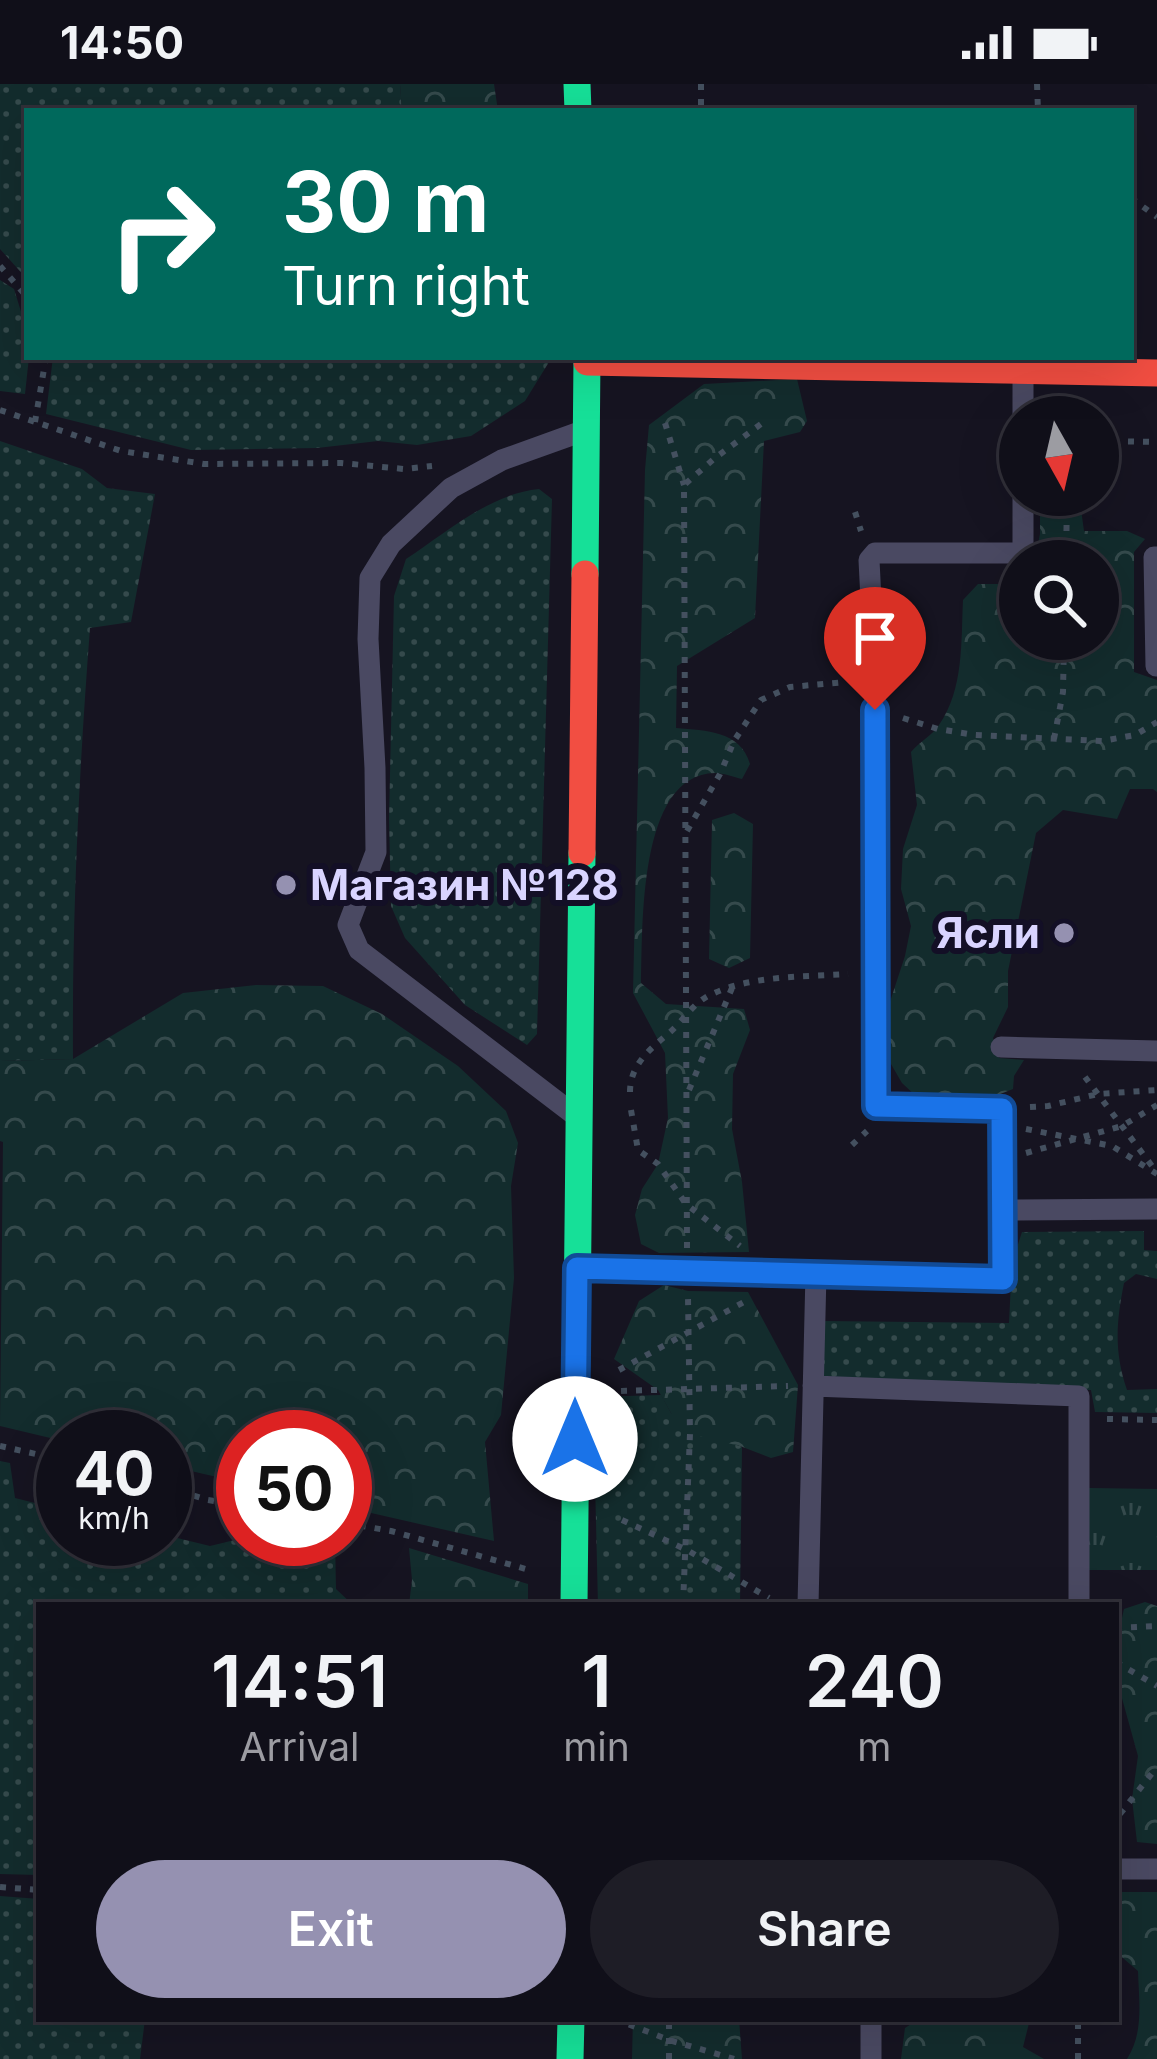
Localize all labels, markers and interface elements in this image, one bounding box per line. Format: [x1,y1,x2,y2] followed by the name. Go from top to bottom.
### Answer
[60,15,184,70] text: 14:50
[282,151,489,252] text: 30 m
[84,156,240,312] icon: right
[282,253,530,318] text: Turn right
[999,396,1119,516] north arrow
[999,396,1119,660] map controls
[999,540,1119,660] button: search
[824,587,926,710] pin
[842,605,908,671] icon: arrive
[310,859,619,910] place label: Магазин №128
[273,872,299,898] marker: Магазин №128
[936,907,1040,958] place label: Ясли
[1051,920,1077,946] marker: Ясли
[512,1376,638,1502] position arrow
[216,1410,372,1566] speed limit sign: 50
[73,1437,155,1509] text: 40
[78,1500,150,1536] text: km/h
[211,1637,388,1724] text: 14:51
[581,1637,612,1724] text: 1
[805,1637,944,1724] text: 240
[240,1723,360,1770] text: Arrival
[563,1723,630,1770] text: min
[857,1723,891,1770] text: m
[96,1860,566,1998] button: Exit
[590,1860,1059,1998] button: Share

